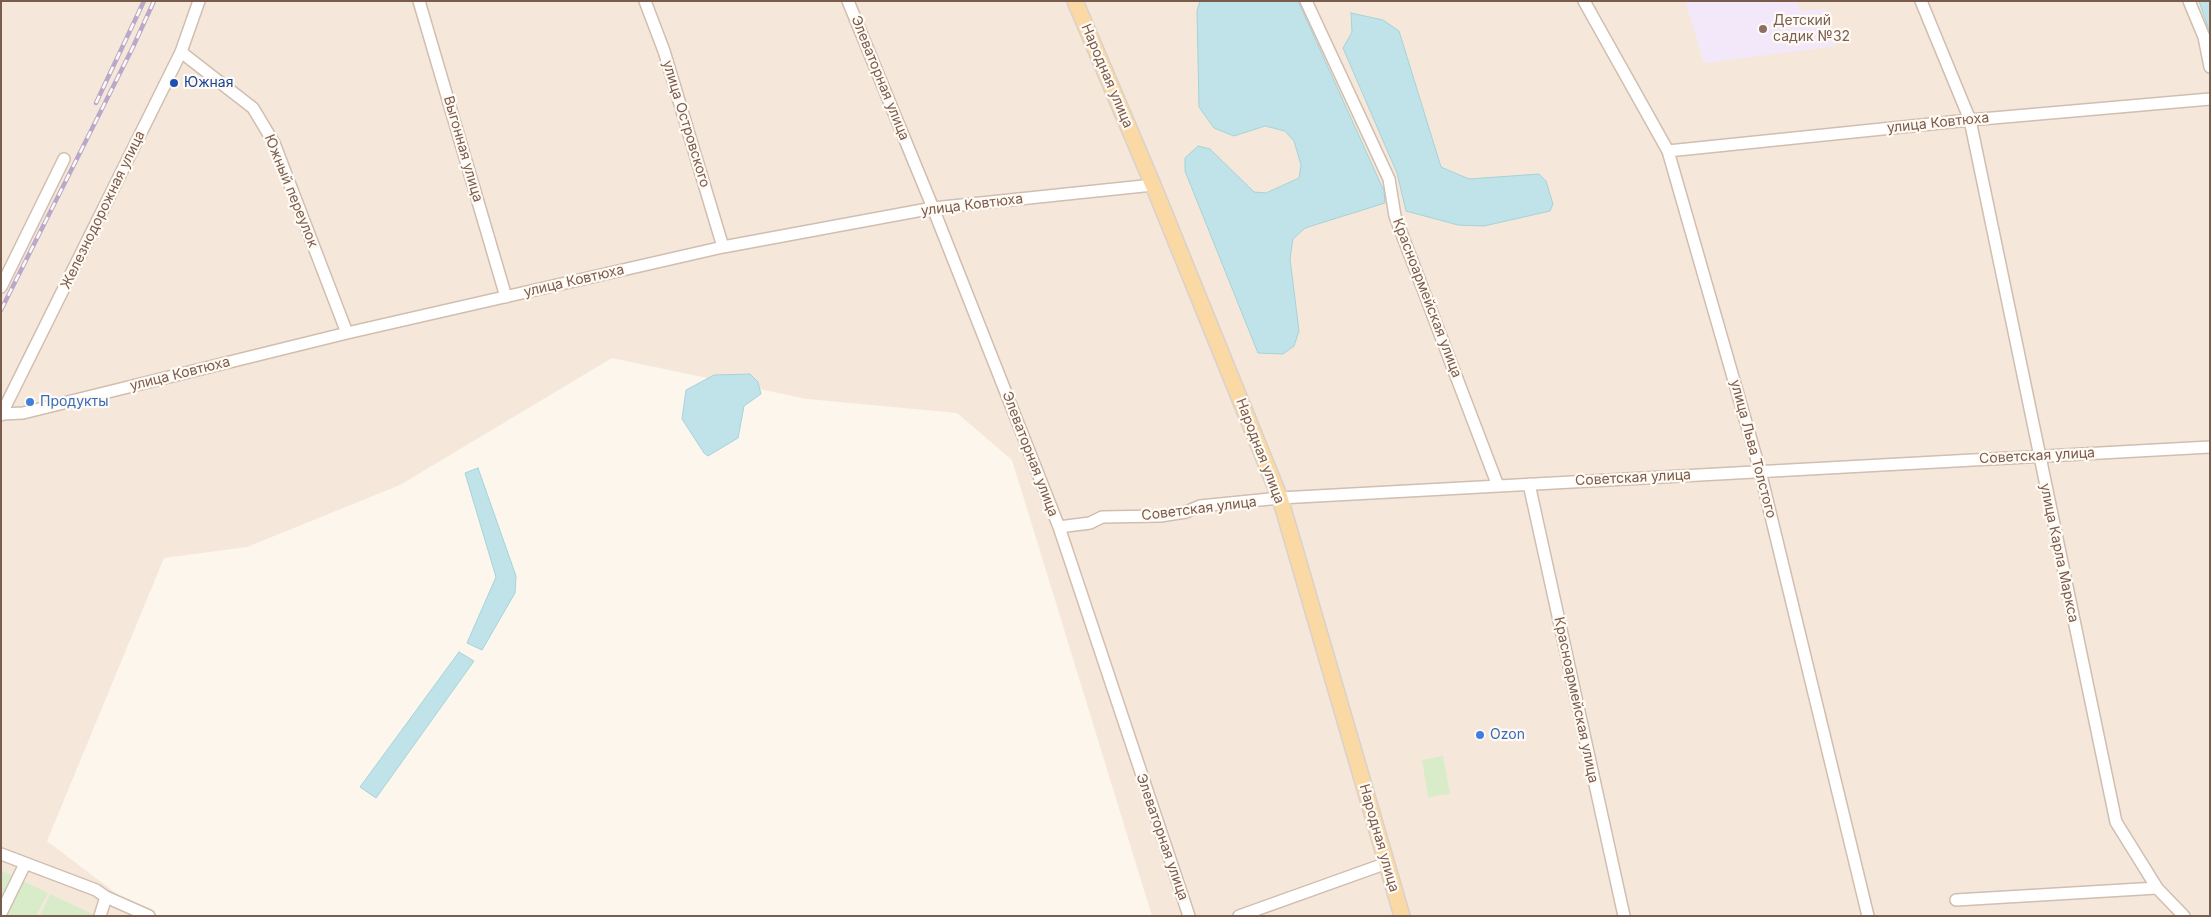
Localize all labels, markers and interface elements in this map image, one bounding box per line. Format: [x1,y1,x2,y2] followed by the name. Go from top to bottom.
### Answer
[847,13,913,143] street label: Элеваторная улица
[1773,13,1850,46] place label: Детский садик №32
[1077,21,1137,131] street label: Народная улица
[1757,23,1769,35] marker: Детский садик №32
[659,58,713,190] street label: улица Островского
[184,75,233,91] place label: Южная
[168,77,180,89] marker: Южная
[440,94,486,204] street label: Выгонная улица
[1886,109,1990,137] street label: улица Ковтюха
[57,128,149,292] street label: Железнодорожная улица
[261,132,321,250] street label: Южный переулок
[920,190,1024,220] street label: улица Ковтюха
[1389,216,1465,380] street label: Красноармейская улица
[522,261,626,301] street label: улица Ковтюха
[128,353,232,395] street label: улица Ковтюха
[1726,378,1780,520] street label: улица Льва Толстого
[998,389,1062,519] street label: Элеваторная улица
[40,394,109,410] place label: Продукты
[24,396,36,408] marker: Продукты
[1232,396,1288,506] street label: Народная улица
[1979,445,2095,467] street label: Советская улица
[1575,467,1691,489] street label: Советская улица
[2036,482,2082,624] street label: улица Карла Маркса
[1140,494,1258,524] street label: Советская улица
[1550,615,1602,785] street label: Красноармейская улица
[1490,727,1525,743] place label: Ozon
[1474,729,1486,741] marker: Ozon
[1132,771,1192,903] street label: Элеваторная улица
[1356,782,1402,894] street label: Народная улица

